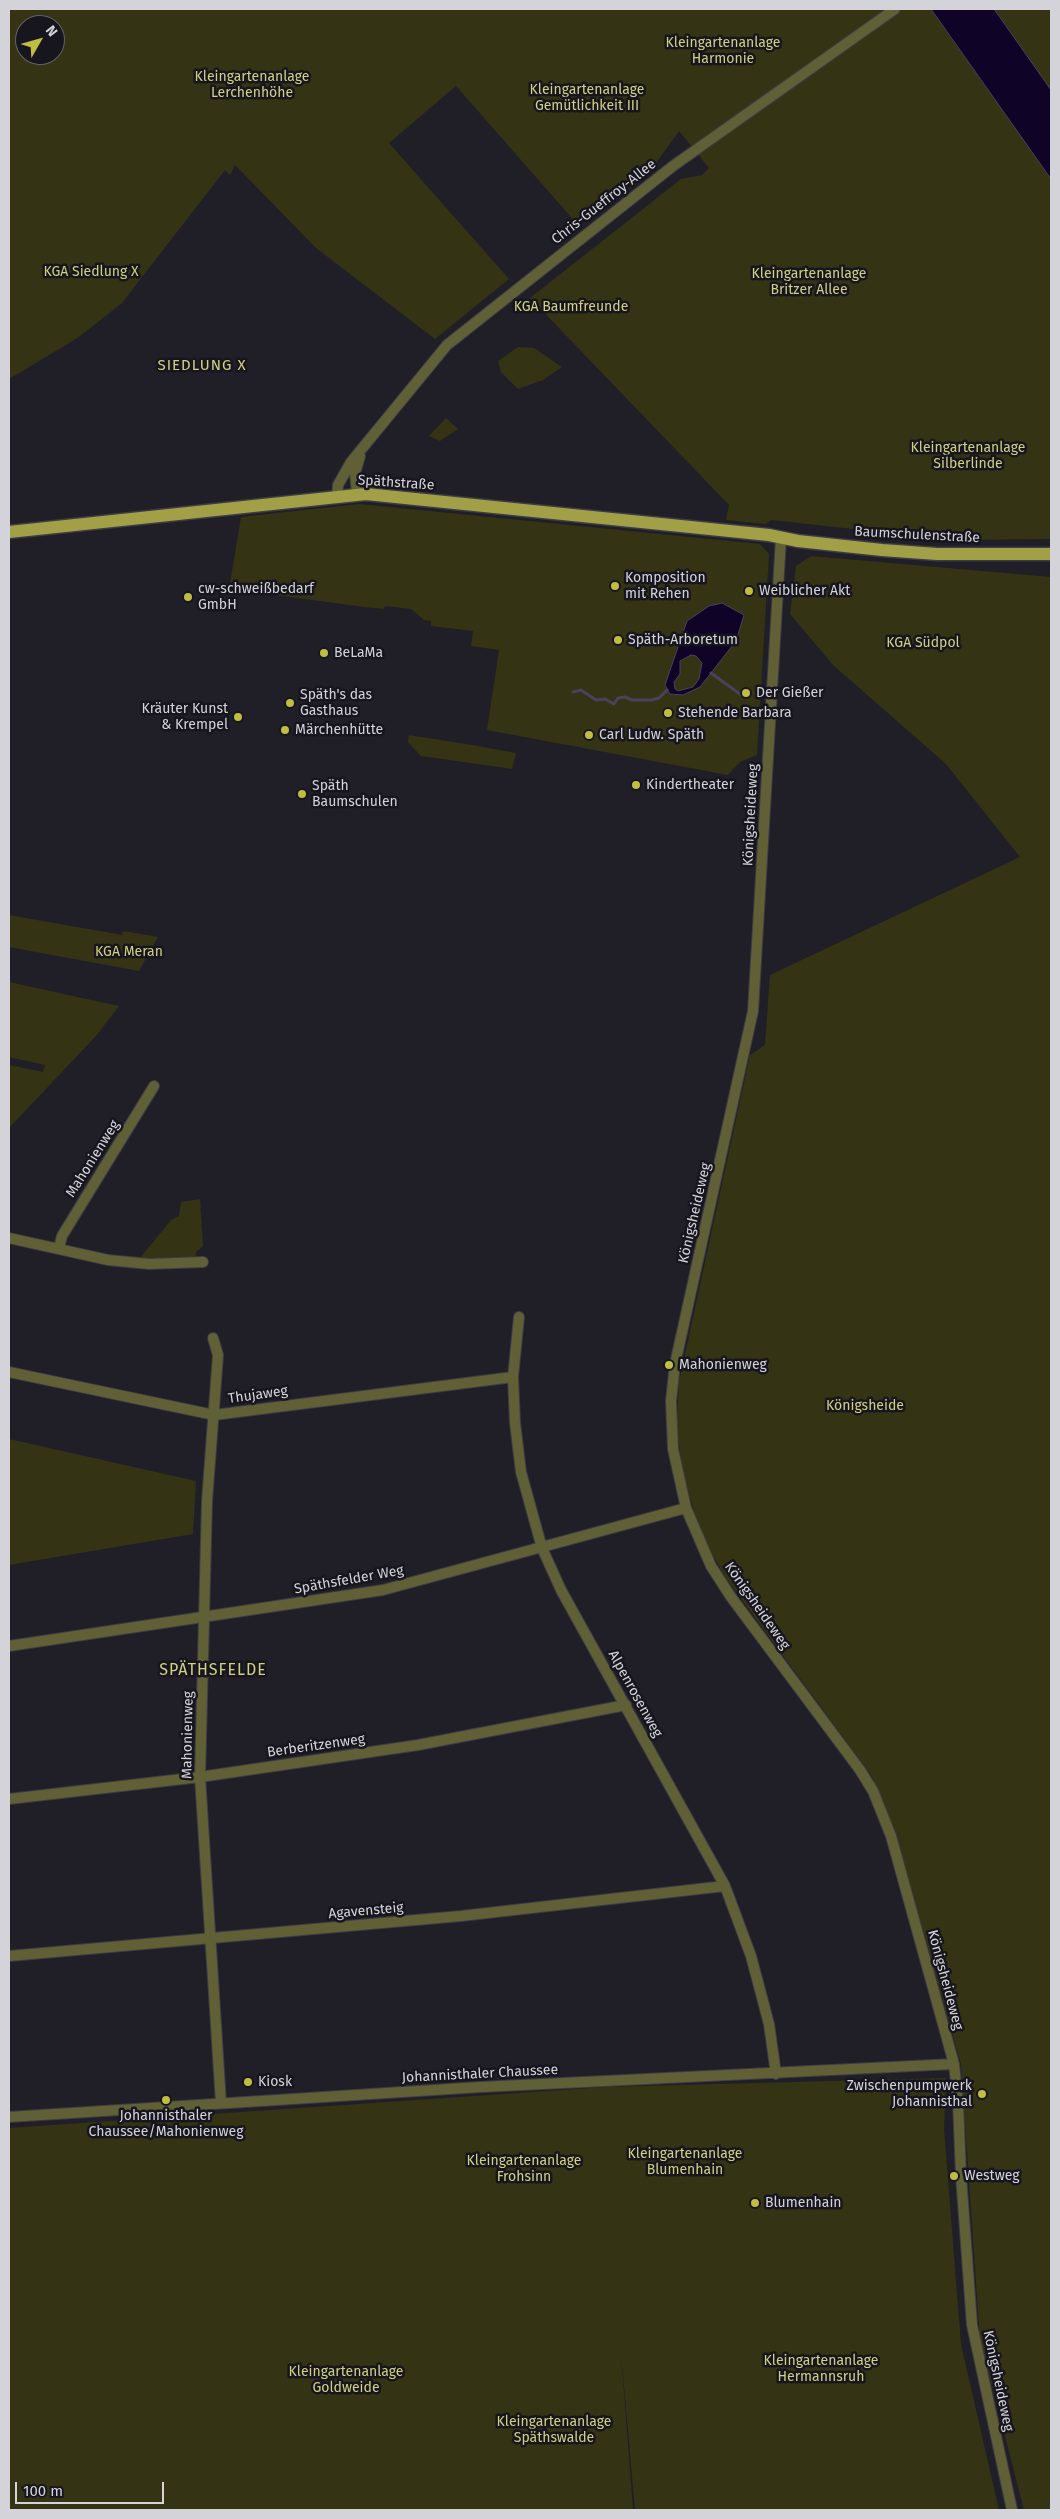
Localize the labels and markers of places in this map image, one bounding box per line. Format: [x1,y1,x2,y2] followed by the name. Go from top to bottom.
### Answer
[625,570,706,602] place label: Komposition mit Rehen
[609,580,621,592] marker: Komposition mit Rehen
[198,581,314,614] place label: cw-schweißbedarf GmbH
[759,583,850,599] place label: Weiblicher Akt
[743,585,755,597] marker: Weiblicher Akt
[182,591,194,603] marker: cw-schweißbedarf GmbH
[628,632,738,648] place label: Späth-Arboretum
[612,634,624,646] marker: Späth-Arboretum
[334,645,383,661] place label: BeLaMa
[318,647,330,659] marker: BeLaMa
[756,685,824,701] place label: Der Gießer
[300,687,372,720] place label: Späth's das Gasthaus
[740,687,752,699] marker: Der Gießer
[284,697,296,709] marker: Späth's das Gasthaus
[141,701,228,734] place label: Kräuter Kunst & Krempel
[678,705,792,721] place label: Stehende Barbara
[662,707,674,719] marker: Stehende Barbara
[232,711,244,723] marker: Kräuter Kunst & Krempel
[295,722,383,738] place label: Märchenhütte
[279,724,291,736] marker: Märchenhütte
[599,727,704,743] place label: Carl Ludw. Späth
[583,729,595,741] marker: Carl Ludw. Späth
[646,777,734,793] place label: Kindertheater
[312,778,398,810] place label: Späth Baumschulen
[630,779,642,791] marker: Kindertheater
[296,788,308,800] marker: Späth Baumschulen
[679,1357,767,1373] place label: Mahonienweg
[663,1359,675,1371] marker: Mahonienweg
[258,2074,292,2090] place label: Kiosk
[242,2076,254,2088] marker: Kiosk
[847,2078,972,2110] place label: Zwischenpumpwerk Johannisthal
[976,2088,988,2100] marker: Zwischenpumpwerk Johannisthal
[160,2094,172,2106] marker: Johannisthaler Chaussee/Mahonienweg
[89,2108,243,2140] place label: Johannisthaler Chaussee/Mahonienweg
[964,2168,1020,2184] place label: Westweg
[948,2170,960,2182] marker: Westweg
[765,2195,842,2211] place label: Blumenhain
[749,2197,761,2209] marker: Blumenhain

